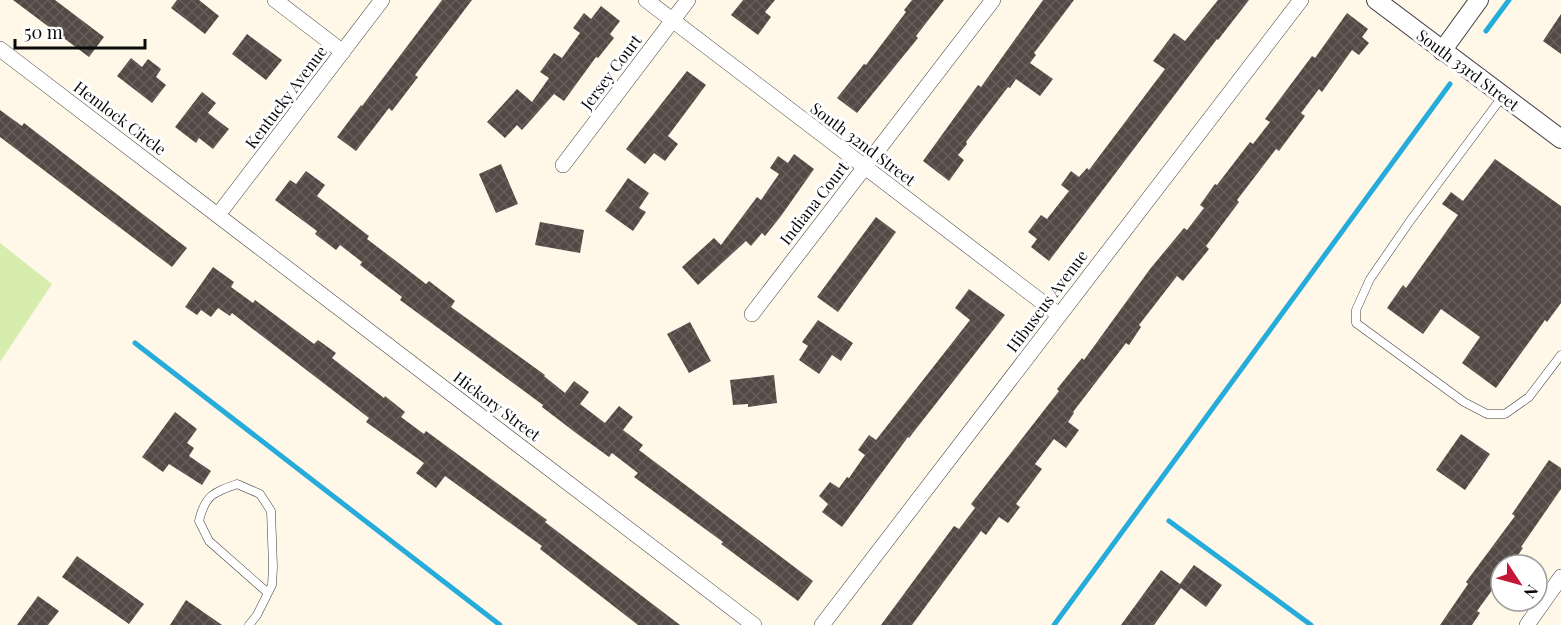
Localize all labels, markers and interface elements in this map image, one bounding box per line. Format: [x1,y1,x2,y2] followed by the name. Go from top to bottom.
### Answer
[15,12,146,50] scale bar
[24,20,63,44] text: 50 m
[1413,24,1524,115] street label: South 33rd Street
[575,30,646,114] street label: Jersey Court
[240,41,331,152] street label: Kentucky Avenue
[70,76,171,159] street label: Hemlock Circle
[806,97,920,190] street label: South 32nd Street
[775,157,853,249] street label: Indiana Court
[1001,245,1092,356] street label: Hibuscus Avenue
[450,366,545,445] street label: Hickory Street
[1489,553,1549,613] north arrow
[1519,581,1543,603] text: N

